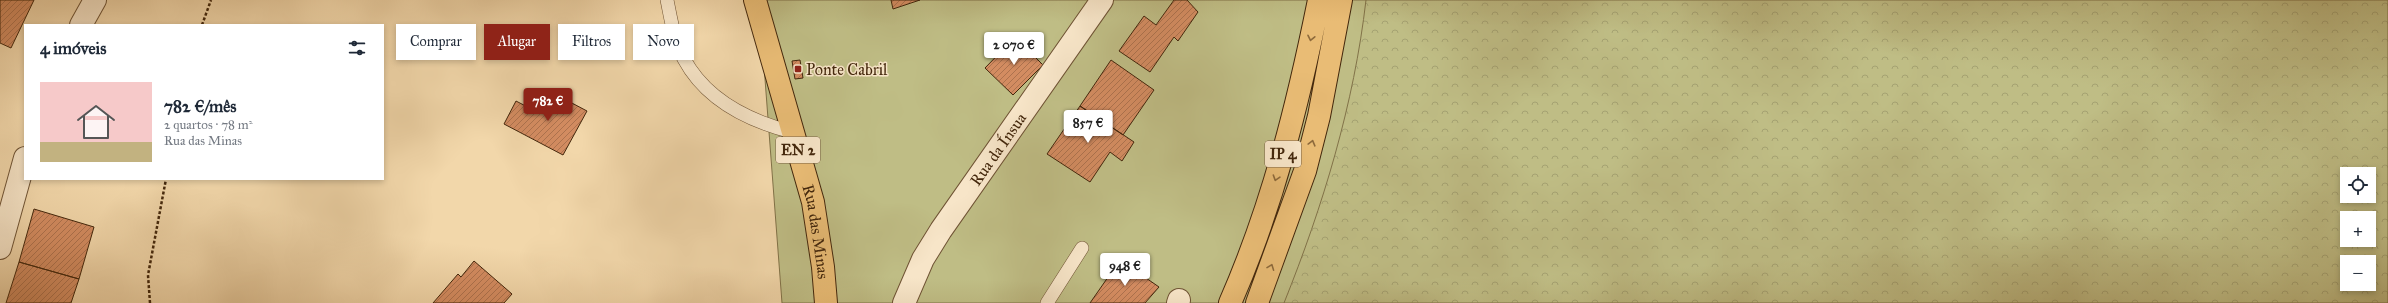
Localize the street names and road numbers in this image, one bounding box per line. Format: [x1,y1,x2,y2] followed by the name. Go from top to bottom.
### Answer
[966,109,1030,189] street label: Rua da Ínsua
[776,137,820,163] road number: EN 2
[1265,141,1301,167] road number: IP 4
[799,182,833,280] street label: Rua das Minas

